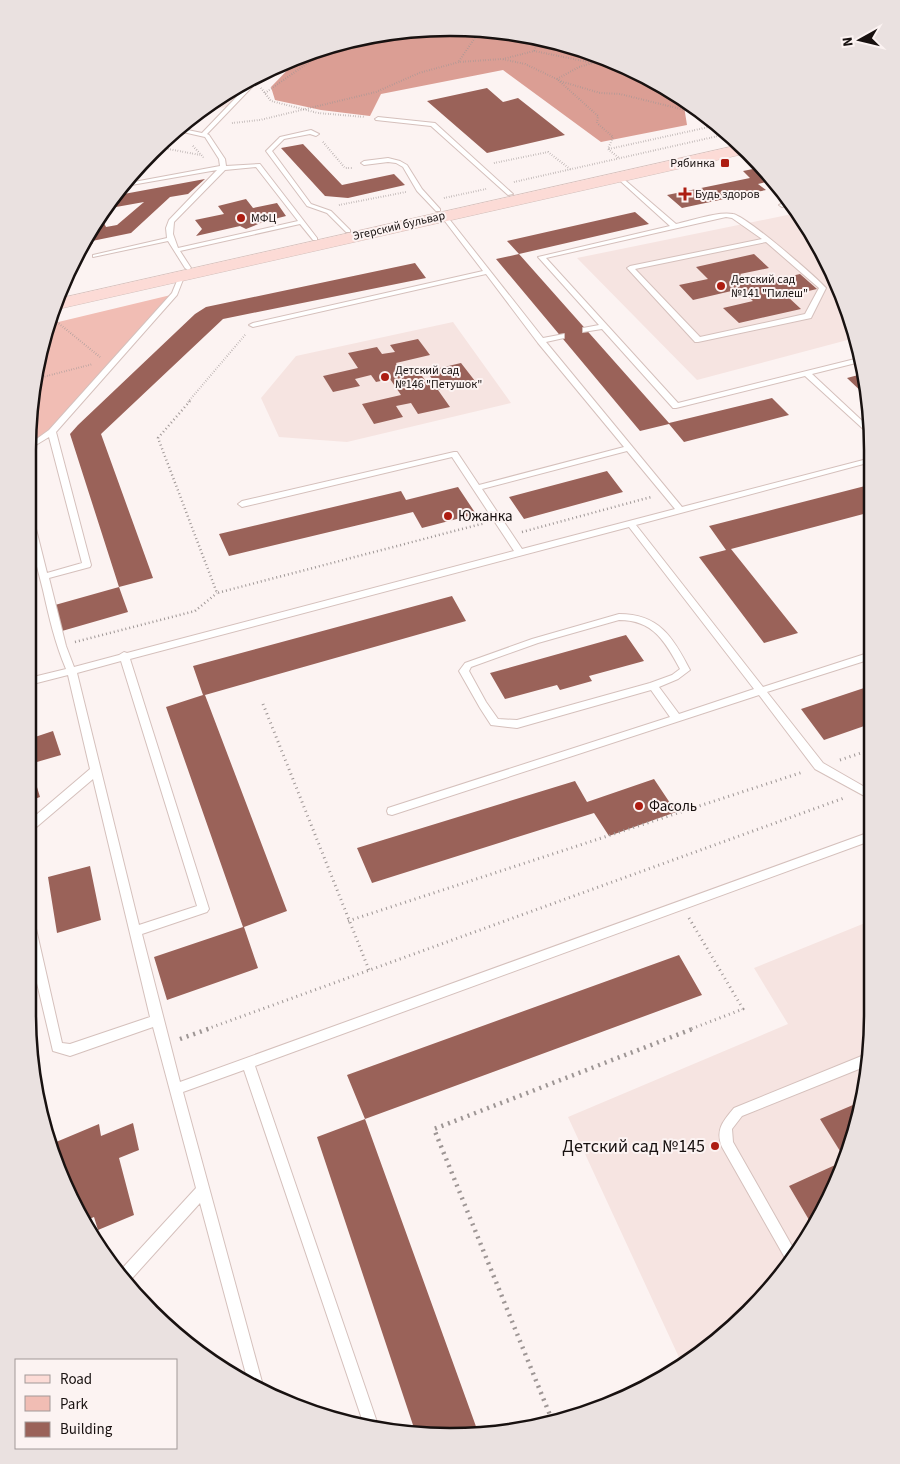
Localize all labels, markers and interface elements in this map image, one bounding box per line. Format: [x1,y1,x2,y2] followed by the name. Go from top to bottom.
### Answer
[835,15,885,65] north arrow
[838,36,859,48] text: N
[670,155,715,172] place label: Рябинка
[719,157,731,169] marker: Рябинка
[695,186,760,203] place label: Будь здоров
[679,188,691,200] marker: Будь здоров
[351,207,447,245] street label: Эгерский бульвар
[251,210,277,227] place label: МФЦ
[235,212,247,224] marker: МФЦ
[731,271,808,302] place label: Детский сад №141 "Пилеш"
[715,280,727,292] marker: Детский сад №141 "Пилеш"
[395,362,482,393] place label: Детский сад №146 "Петушок"
[379,371,391,383] marker: Детский сад №146 "Петушок"
[458,506,513,527] place label: Южанка
[442,510,454,522] marker: Южанка
[649,796,697,817] place label: Фасоль
[633,800,645,812] marker: Фасоль
[562,1134,705,1159] place label: Детский сад №145
[709,1140,721,1152] marker: Детский сад №145
[15,1359,178,1449] legend
[60,1369,92,1390] text: Road
[60,1394,89,1415] text: Park
[60,1419,113,1440] text: Building

